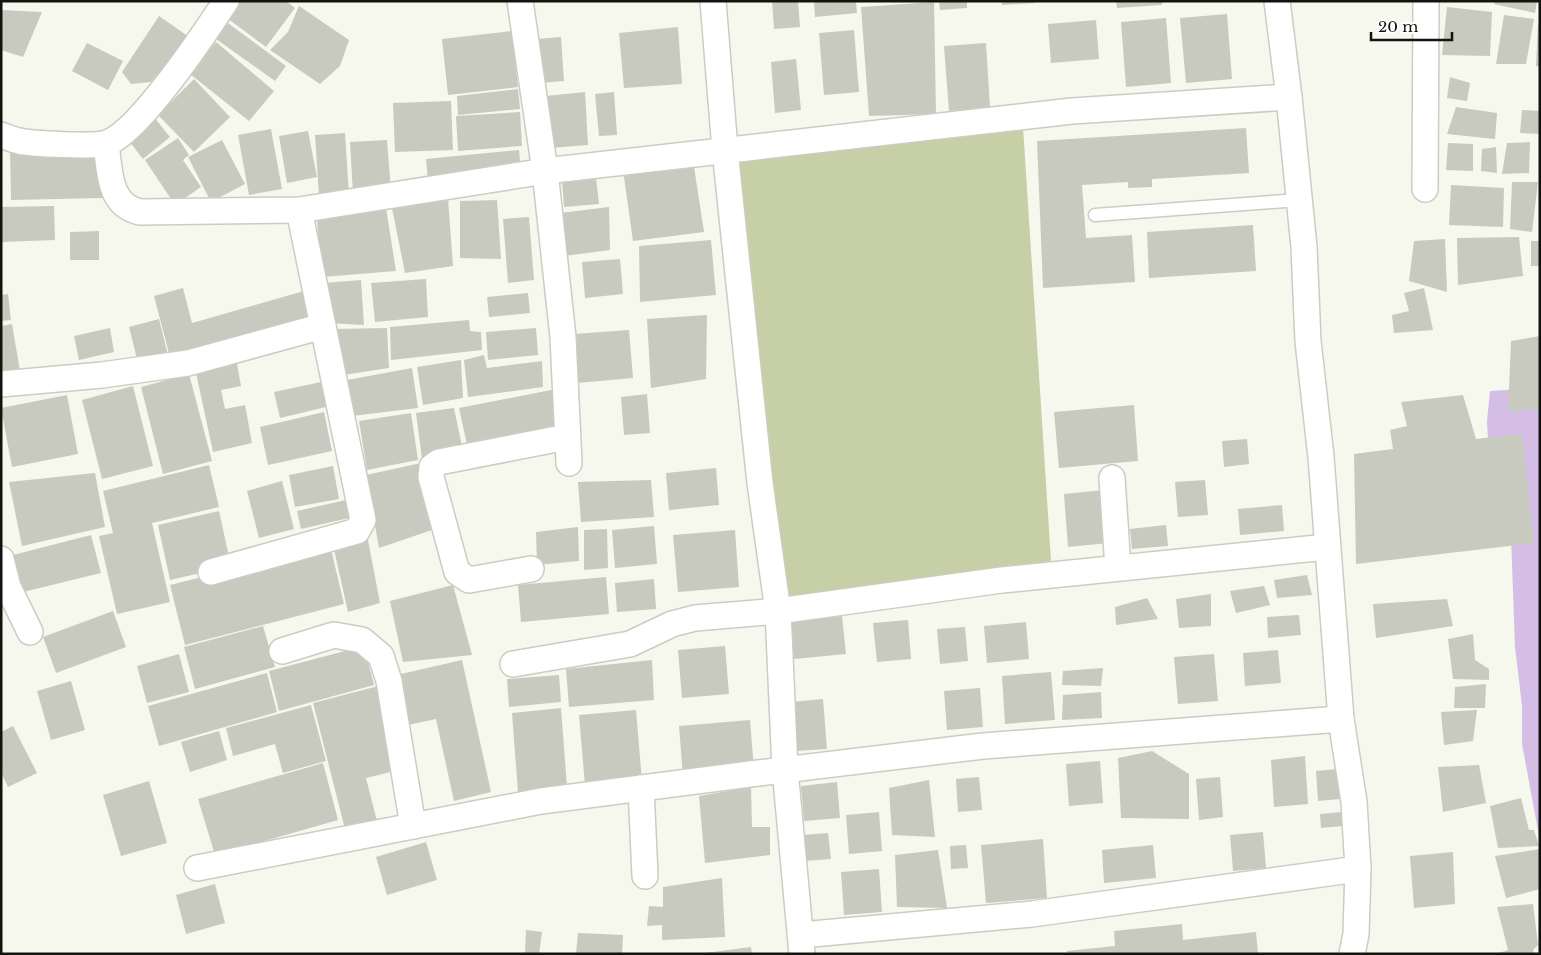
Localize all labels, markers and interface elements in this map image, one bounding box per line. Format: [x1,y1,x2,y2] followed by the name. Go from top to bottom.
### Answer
[1371,10,1452,42] scale bar
[1378,17,1418,36] text: 20 m

